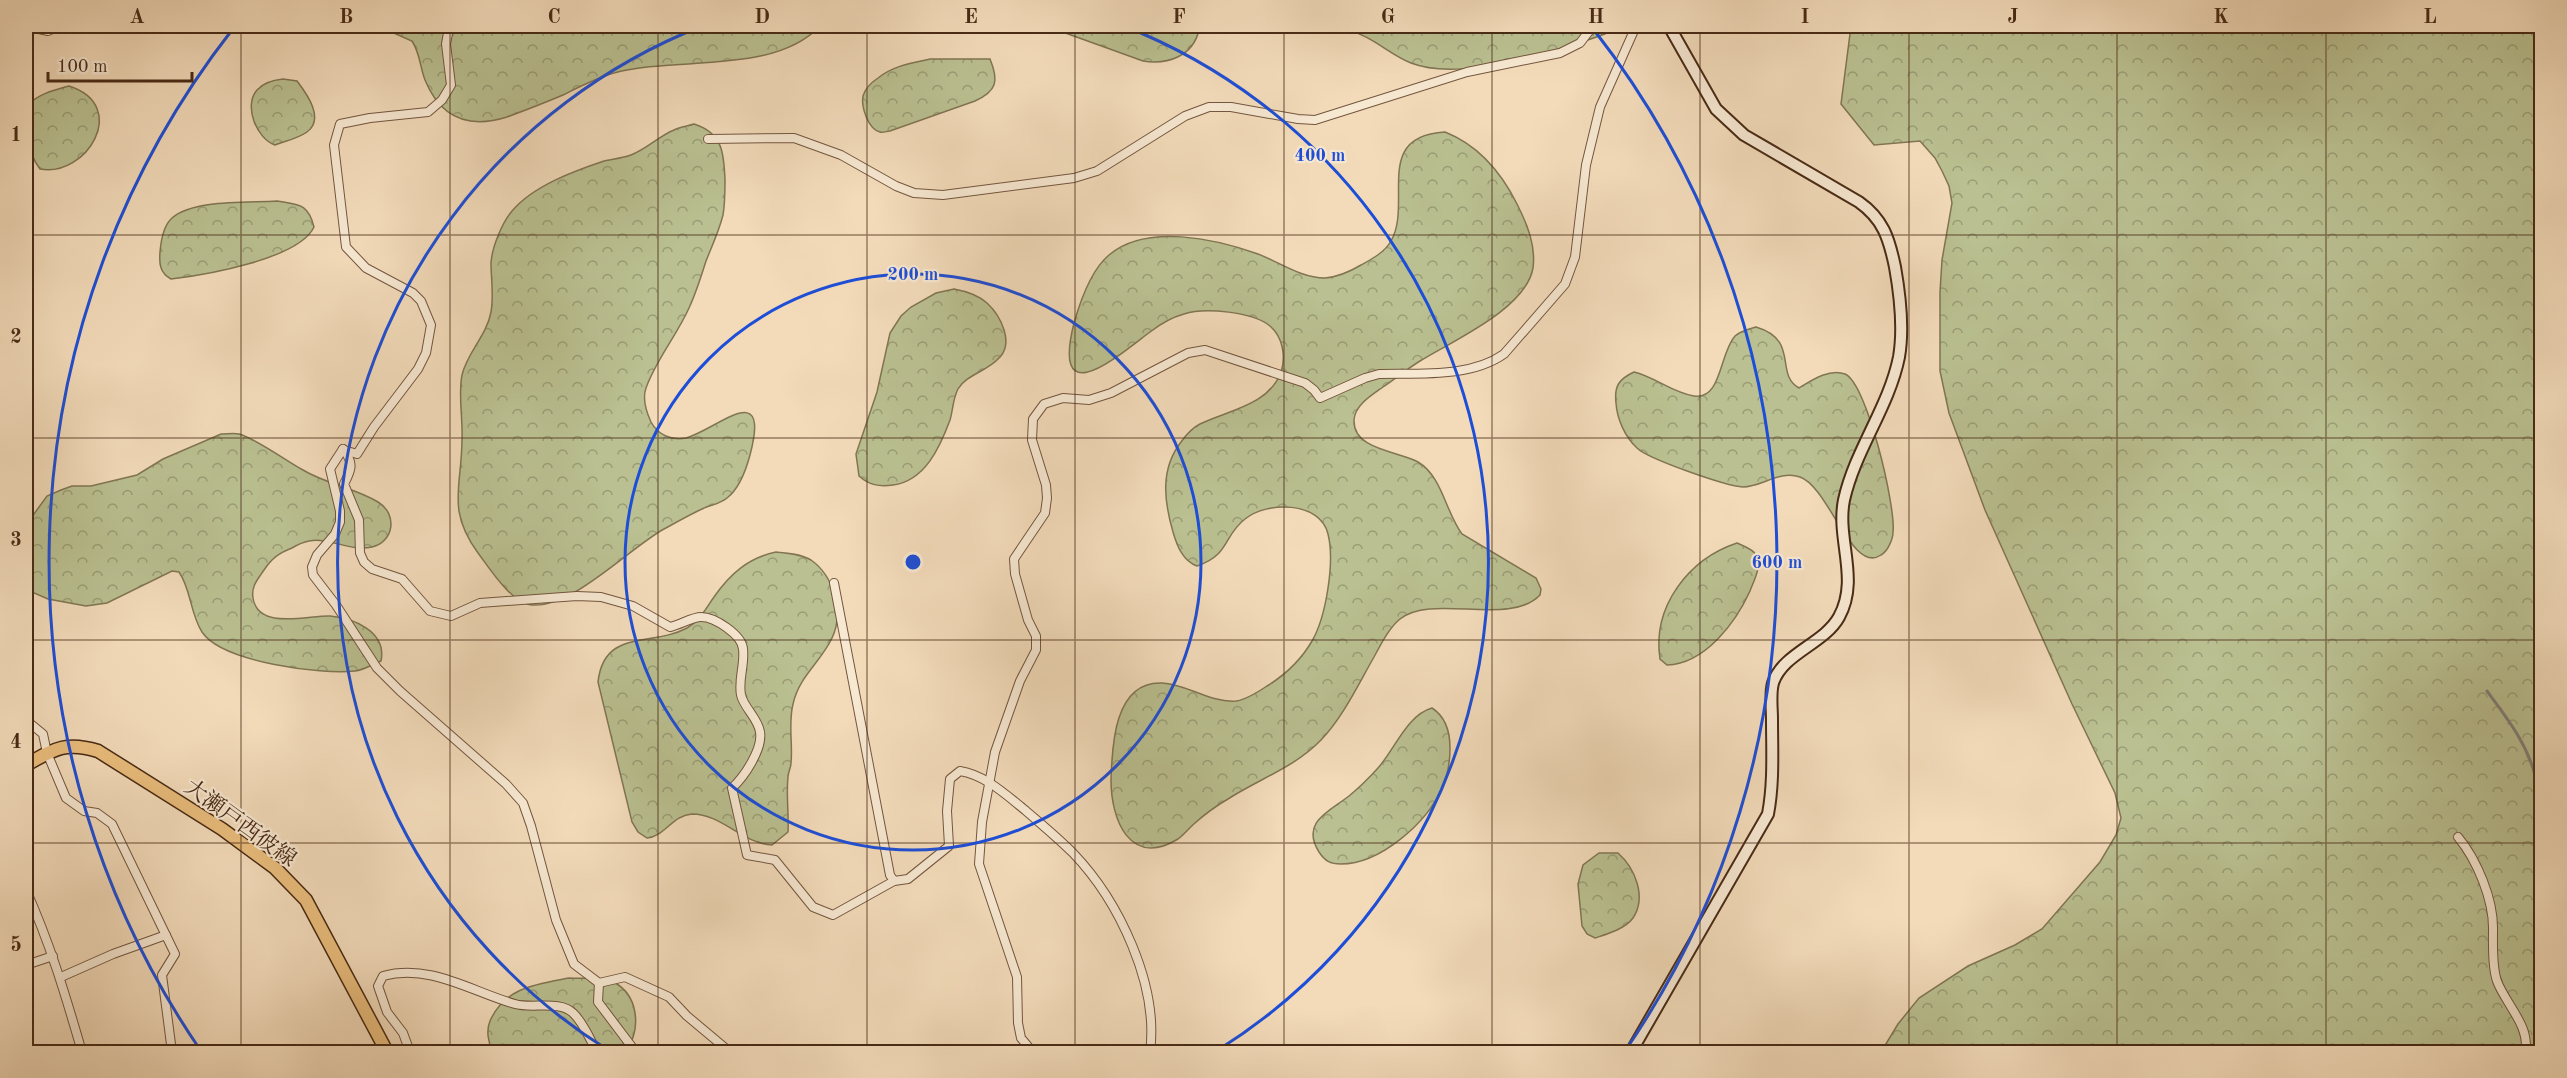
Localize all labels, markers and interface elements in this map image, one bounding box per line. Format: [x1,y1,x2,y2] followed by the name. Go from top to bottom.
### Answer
[129,8,145,28] text: A
[339,8,353,28] text: B
[547,8,561,28] text: C
[754,8,770,28] text: D
[964,8,978,28] text: E
[1172,8,1186,28] text: F
[1381,8,1395,28] text: G
[1588,8,1604,28] text: H
[1801,8,1809,28] text: I
[2008,8,2019,28] text: J
[2213,8,2229,28] text: K
[2423,8,2437,28] text: L
[48,45,192,83] scale bar
[57,58,108,76] text: 100 m
[10,126,22,146] text: 1
[1295,147,1345,165] text: 400 m
[888,266,938,284] text: 200 m
[10,328,22,348] text: 2
[10,531,22,551] text: 3
[903,552,923,572] centre of rings
[1752,554,1802,572] text: 600 m
[10,733,22,753] text: 4
[180,774,301,871] street label: 大瀬戸西彼線
[10,935,22,956] text: 5

